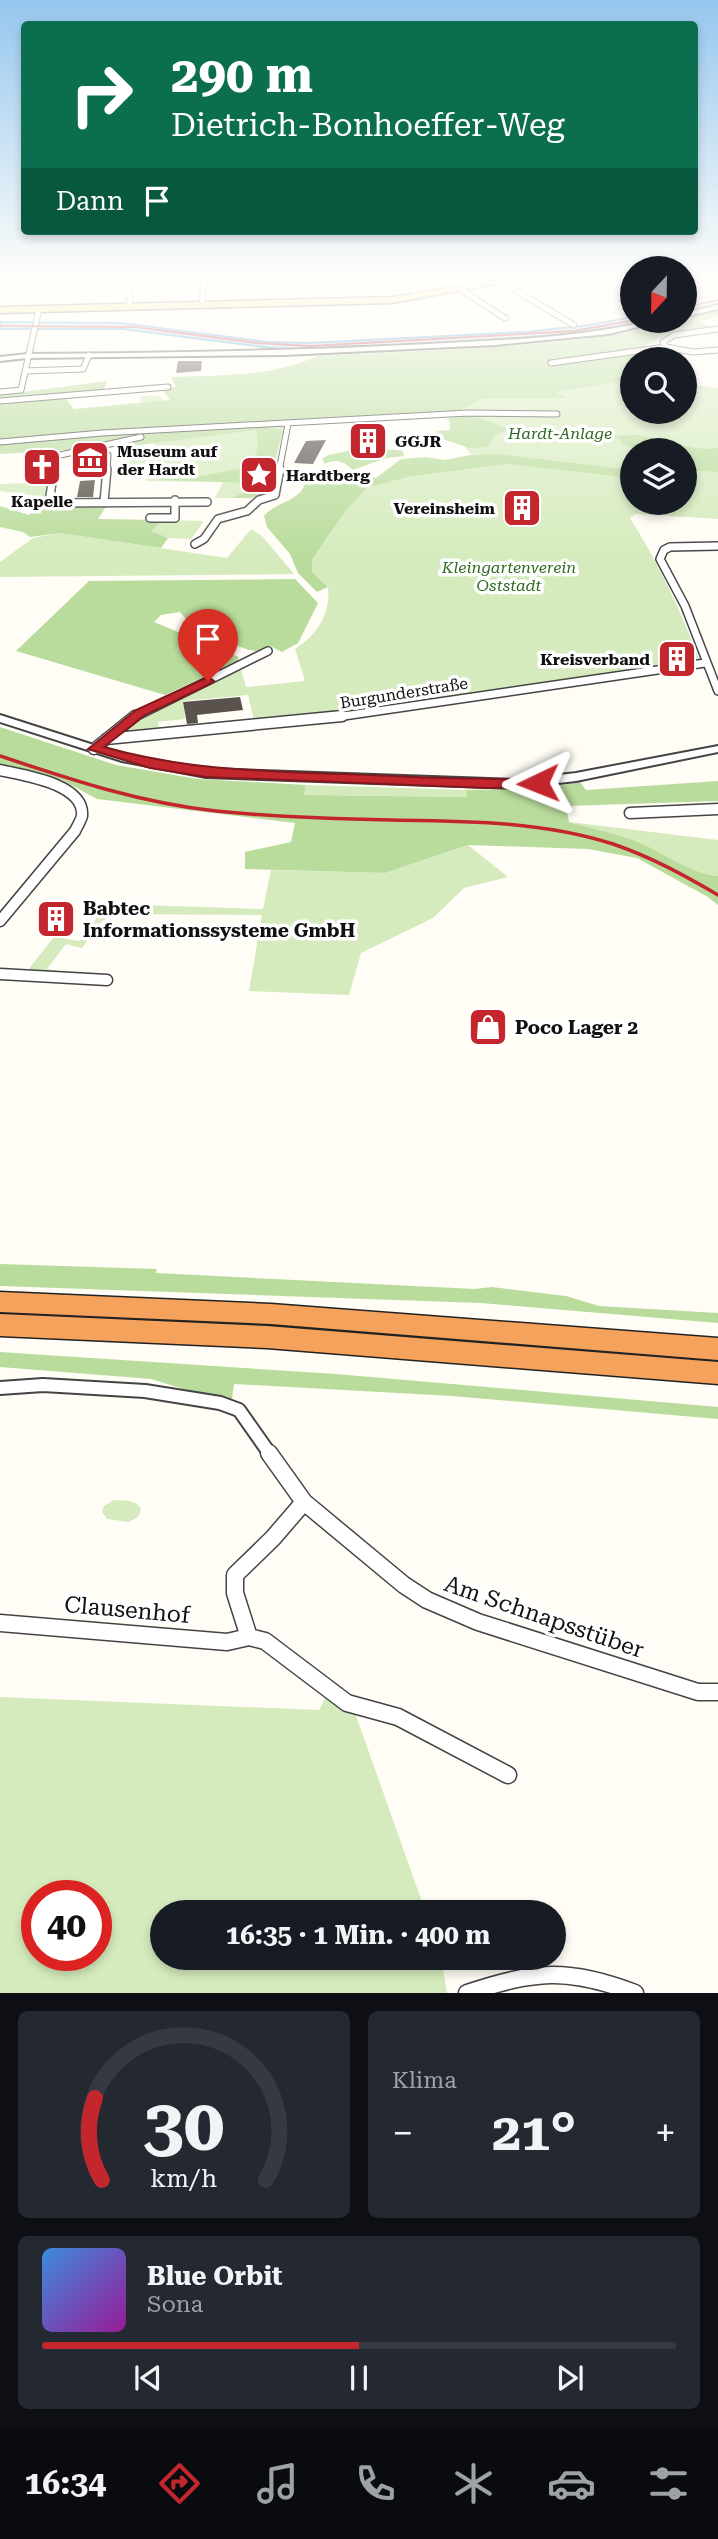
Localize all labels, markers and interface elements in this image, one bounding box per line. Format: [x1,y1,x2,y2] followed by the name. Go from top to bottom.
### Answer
[171,47,313,104] text: 290 m
[56,49,147,140] icon: right
[171,106,565,144] text: Dietrich-Bonhoeffer-Weg
[138,182,176,220] icon: arrive
[56,186,124,216] text: Dann
[620,256,696,332] north arrow
[620,256,697,515] map controls
[620,347,697,424] button: search
[347,420,389,462] building icon: GGJR
[507,424,612,443] park label: Hardt-Anlage
[395,432,442,451] place label: GGJR
[620,438,697,515] button: layers
[69,439,111,481] museum icon: Museum auf der Hardt
[117,442,218,479] place label: Museum auf der Hardt
[21,446,63,488] church icon: Kapelle
[238,454,280,496] place icon: Hardtberg
[286,466,370,485] place label: Hardtberg
[501,487,543,529] building icon: Vereinsheim
[11,492,73,511] place label: Kapelle
[393,499,496,518] place label: Vereinsheim
[441,558,576,595] park label: Kleingartenverein Oststadt
[178,609,238,681] pin
[189,620,227,658] icon: arrive
[656,638,698,680] building icon: Kreisverband
[540,650,650,669] place label: Kreisverband
[339,673,470,712] street label: Burgunderstraße
[501,746,575,820] position arrow
[83,897,355,942] place label: Babtec Informationssysteme GmbH
[35,898,77,940] building icon: Babtec Informationssysteme GmbH
[467,1006,509,1048] shop icon: Poco Lager 2
[515,1016,638,1039] place label: Poco Lager 2
[441,1570,647,1664] street label: Am Schnapsstüber
[63,1591,192,1629] street label: Clausenhof
[21,1880,112,1971] speed limit sign: 40
[226,1920,490,1950] text: 16:35 · 1 Min. · 400 m
[392,2067,457,2094] text: Klima
[143,2084,225,2169] text: 30
[492,2102,576,2163] text: 21°
[392,2111,413,2155] text: −
[655,2111,676,2155] text: +
[151,2164,217,2193] text: km/h
[147,2261,283,2291] text: Blue Orbit
[147,2291,203,2318] text: Sona
[129,2359,167,2397] icon: previous
[340,2359,378,2397] icon: pause
[551,2359,589,2397] icon: next
[155,2459,204,2508] icon: directions
[253,2459,302,2508] icon: music
[351,2459,400,2508] icon: phone
[449,2459,498,2508] icon: climate
[547,2459,596,2508] icon: car
[644,2459,693,2508] icon: filters
[24,2464,106,2502] text: 16:34

